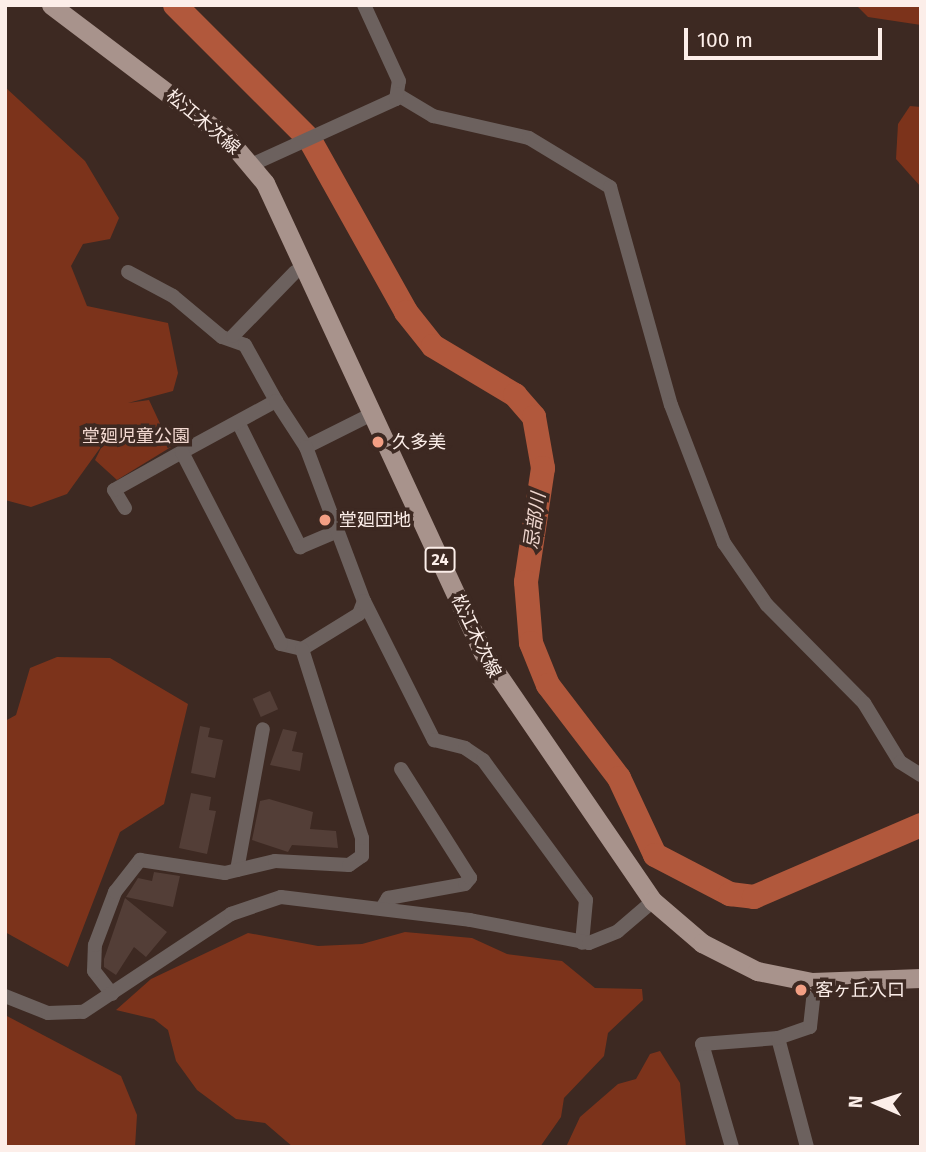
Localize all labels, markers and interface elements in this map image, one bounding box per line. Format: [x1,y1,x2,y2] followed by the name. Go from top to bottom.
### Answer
[688,14,886,58] scale bar
[697,27,753,53] text: 100 m
[162,85,244,159] street label: 松江木次線
[82,425,190,447] park label: 堂廻児童公園
[392,431,446,453] place label: 久多美
[370,434,386,450] marker: 久多美
[520,491,550,551] water label: 忌部川
[339,509,411,531] place label: 堂廻団地
[317,512,333,528] marker: 堂廻団地
[424,548,456,572] road number: 24
[447,591,505,681] street label: 松江木次線
[815,979,905,1001] place label: 客ヶ丘入口
[793,982,809,998] marker: 客ヶ丘入口
[842,1068,912,1138] north arrow
[844,1095,867,1109] text: N

